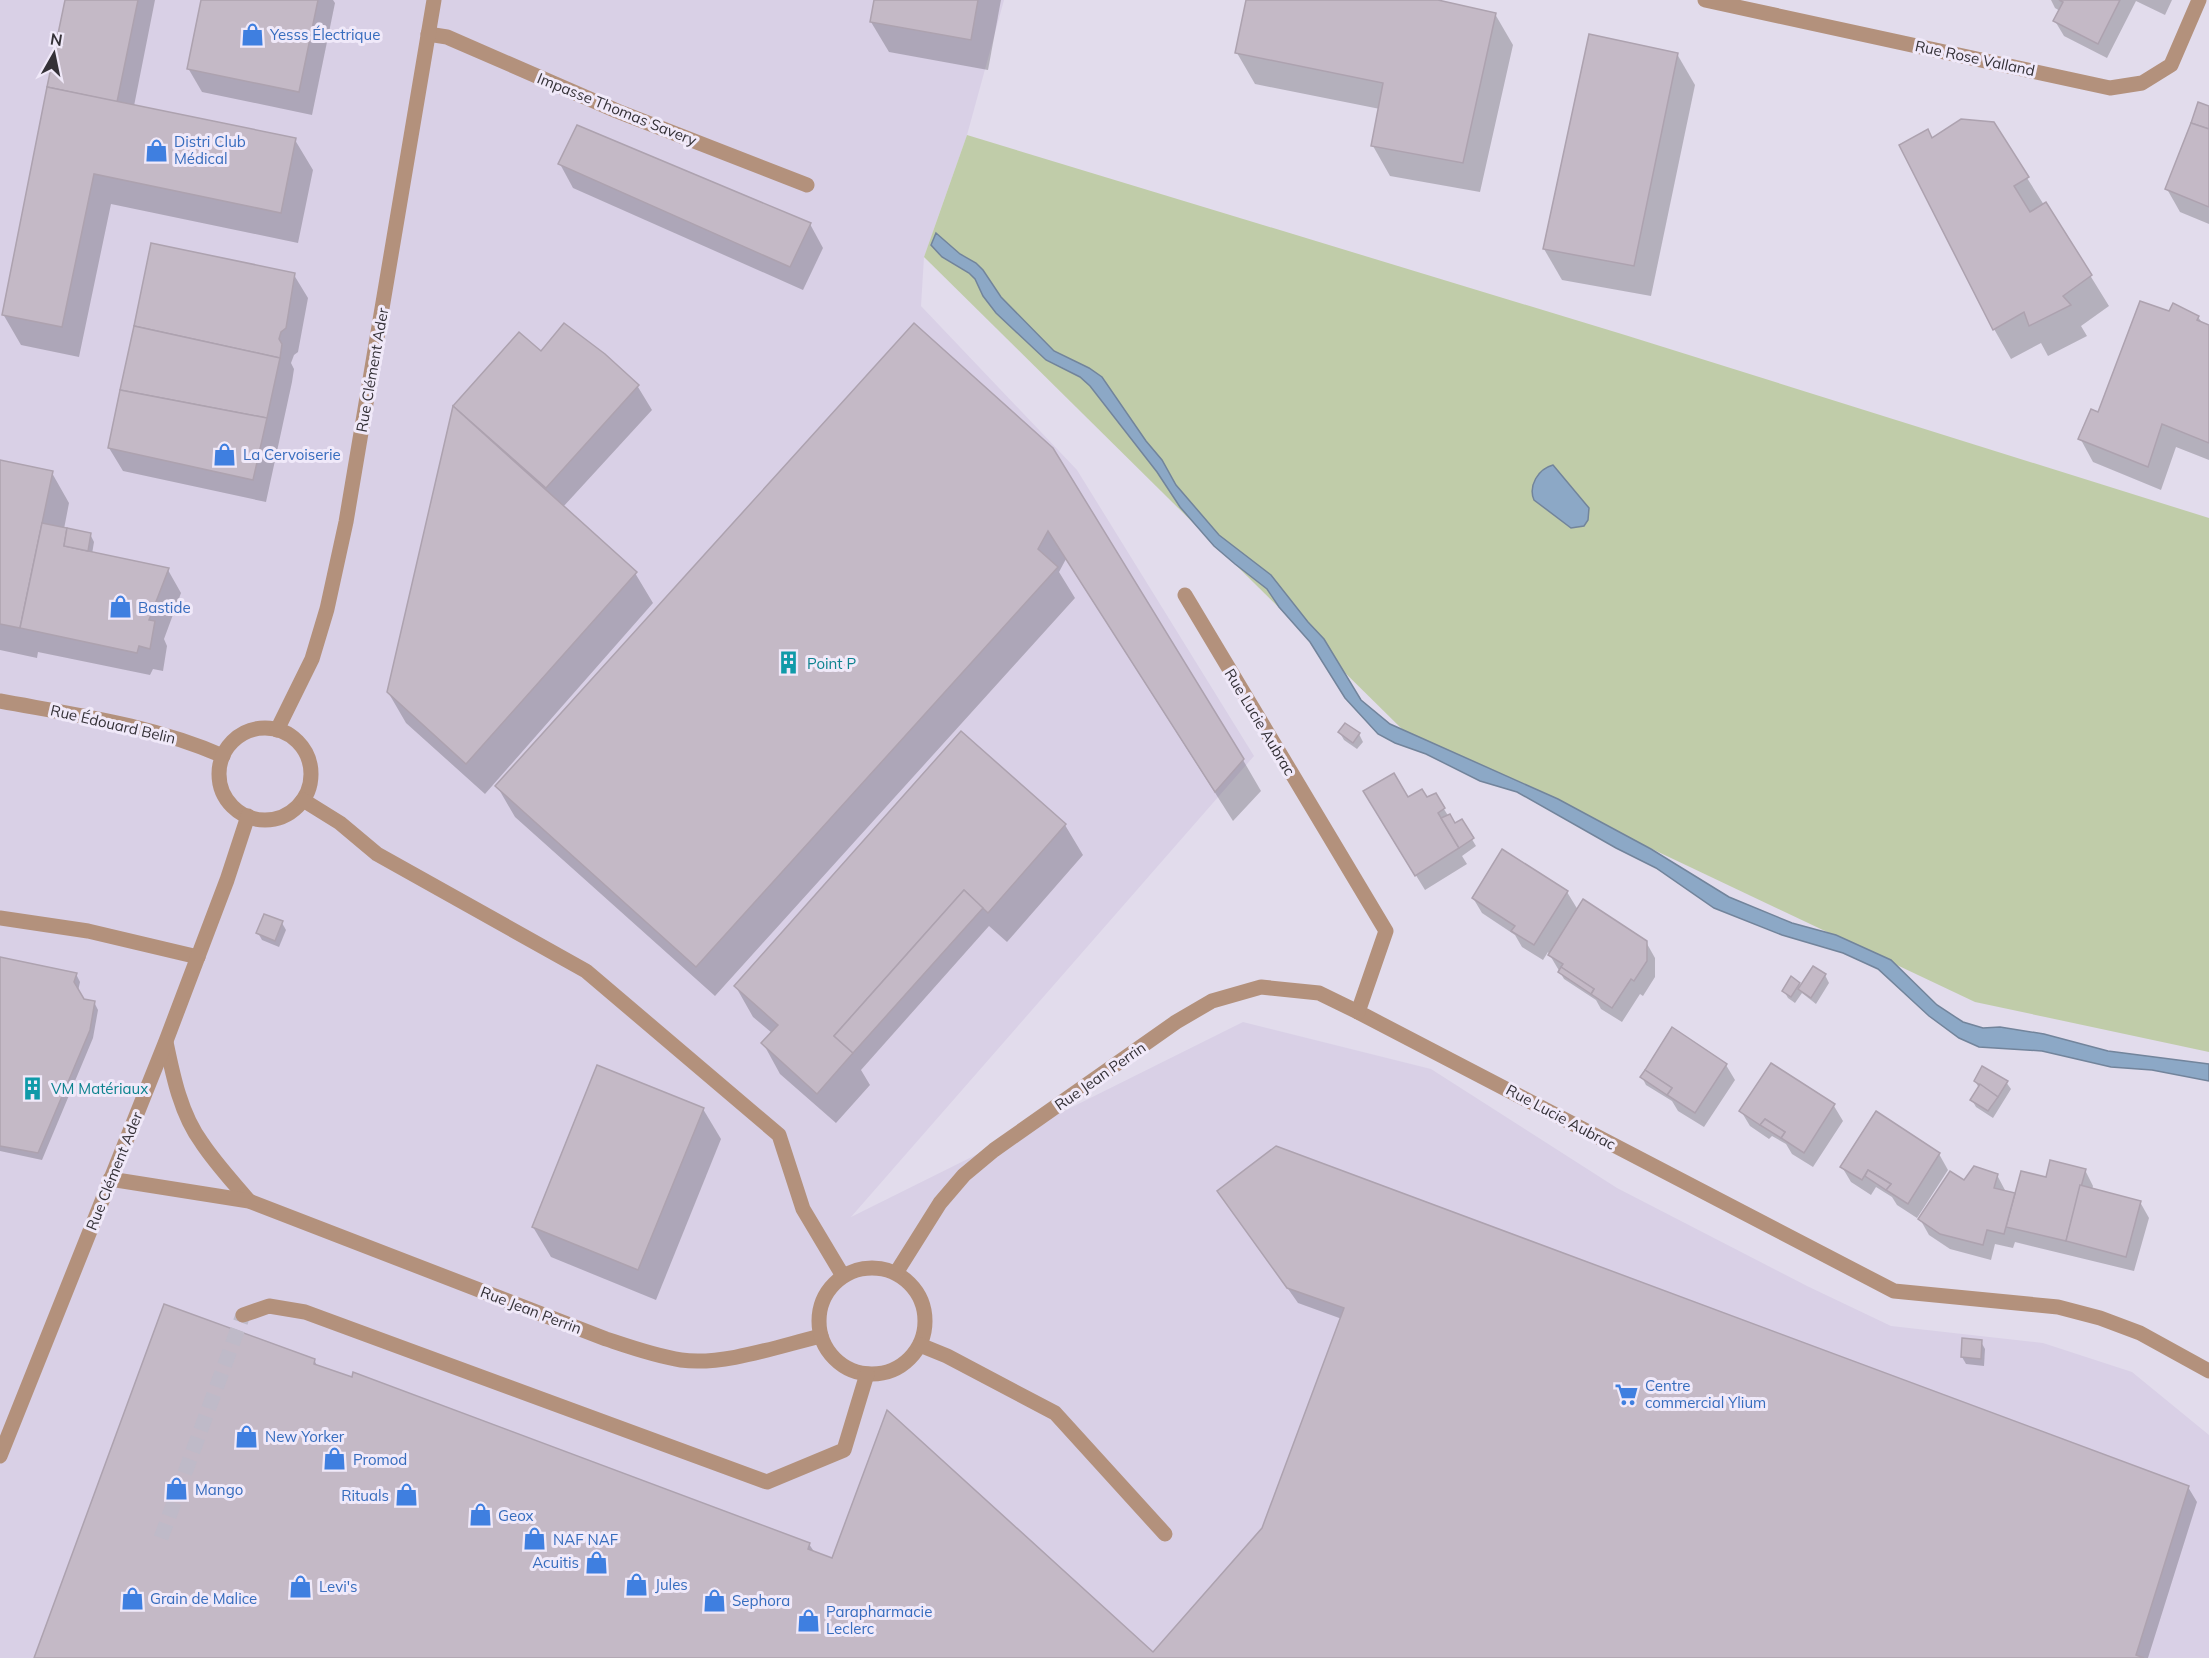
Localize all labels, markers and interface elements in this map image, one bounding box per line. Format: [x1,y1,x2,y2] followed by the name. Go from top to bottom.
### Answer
[239,21,265,47] shop icon: Yesss Électrique
[24,24,84,84] north arrow
[269,25,380,44] place label: Yesss Électrique
[49,28,64,50] text: N
[1913,36,2037,80] street label: Rue Rose Valland
[535,68,699,150] street label: Impasse Thomas Savery
[174,132,246,168] place label: Distri Club Médical
[143,137,169,163] shop icon: Distri Club Médical
[352,306,392,434] street label: Rue Clément Ader
[212,441,238,467] shop icon: La Cervoiserie
[243,445,341,464] place label: La Cervoiserie
[107,594,133,620] shop icon: Bastide
[138,598,191,617] place label: Bastide
[776,650,802,676] building icon: Point P
[807,654,857,673] place label: Point P
[1221,665,1299,779] street label: Rue Lucie Aubrac
[49,700,177,748] street label: Rue Édouard Belin
[1051,1038,1149,1114] street label: Rue Jean Perrin
[20,1075,46,1101] building icon: VM Matériaux
[51,1079,148,1098] place label: VM Matériaux
[1503,1080,1619,1154] street label: Rue Lucie Aubrac
[82,1109,147,1233] street label: Rue Clément Ader
[478,1282,584,1338] street label: Rue Jean Perrin
[1645,1376,1766,1412] place label: Centre commercial Ylium
[1614,1381,1640,1407] supermarket icon: Centre commercial Ylium
[234,1423,260,1449] shop icon: New Yorker
[265,1427,345,1446] place label: New Yorker
[322,1446,348,1472] shop icon: Promod
[353,1450,407,1469] place label: Promod
[164,1476,190,1502] shop icon: Mango
[195,1480,243,1499] place label: Mango
[394,1482,420,1508] shop icon: Rituals
[341,1486,389,1505] place label: Rituals
[467,1502,493,1528] shop icon: Geox
[498,1506,534,1525] place label: Geox
[522,1526,548,1552] shop icon: NAF NAF
[553,1530,618,1549] place label: NAF NAF
[584,1549,610,1575] shop icon: Acuitis
[532,1553,579,1572] place label: Acuitis
[624,1571,650,1597] shop icon: Jules
[288,1573,314,1599] shop icon: Levi's
[655,1575,688,1594] place label: Jules
[319,1577,357,1596] place label: Levi's
[119,1585,145,1611] shop icon: Grain de Malice
[701,1587,727,1613] shop icon: Sephora
[150,1589,257,1608] place label: Grain de Malice
[732,1591,790,1610] place label: Sephora
[826,1602,932,1638] place label: Parapharmacie Leclerc
[795,1607,821,1633] shop icon: Parapharmacie Leclerc

